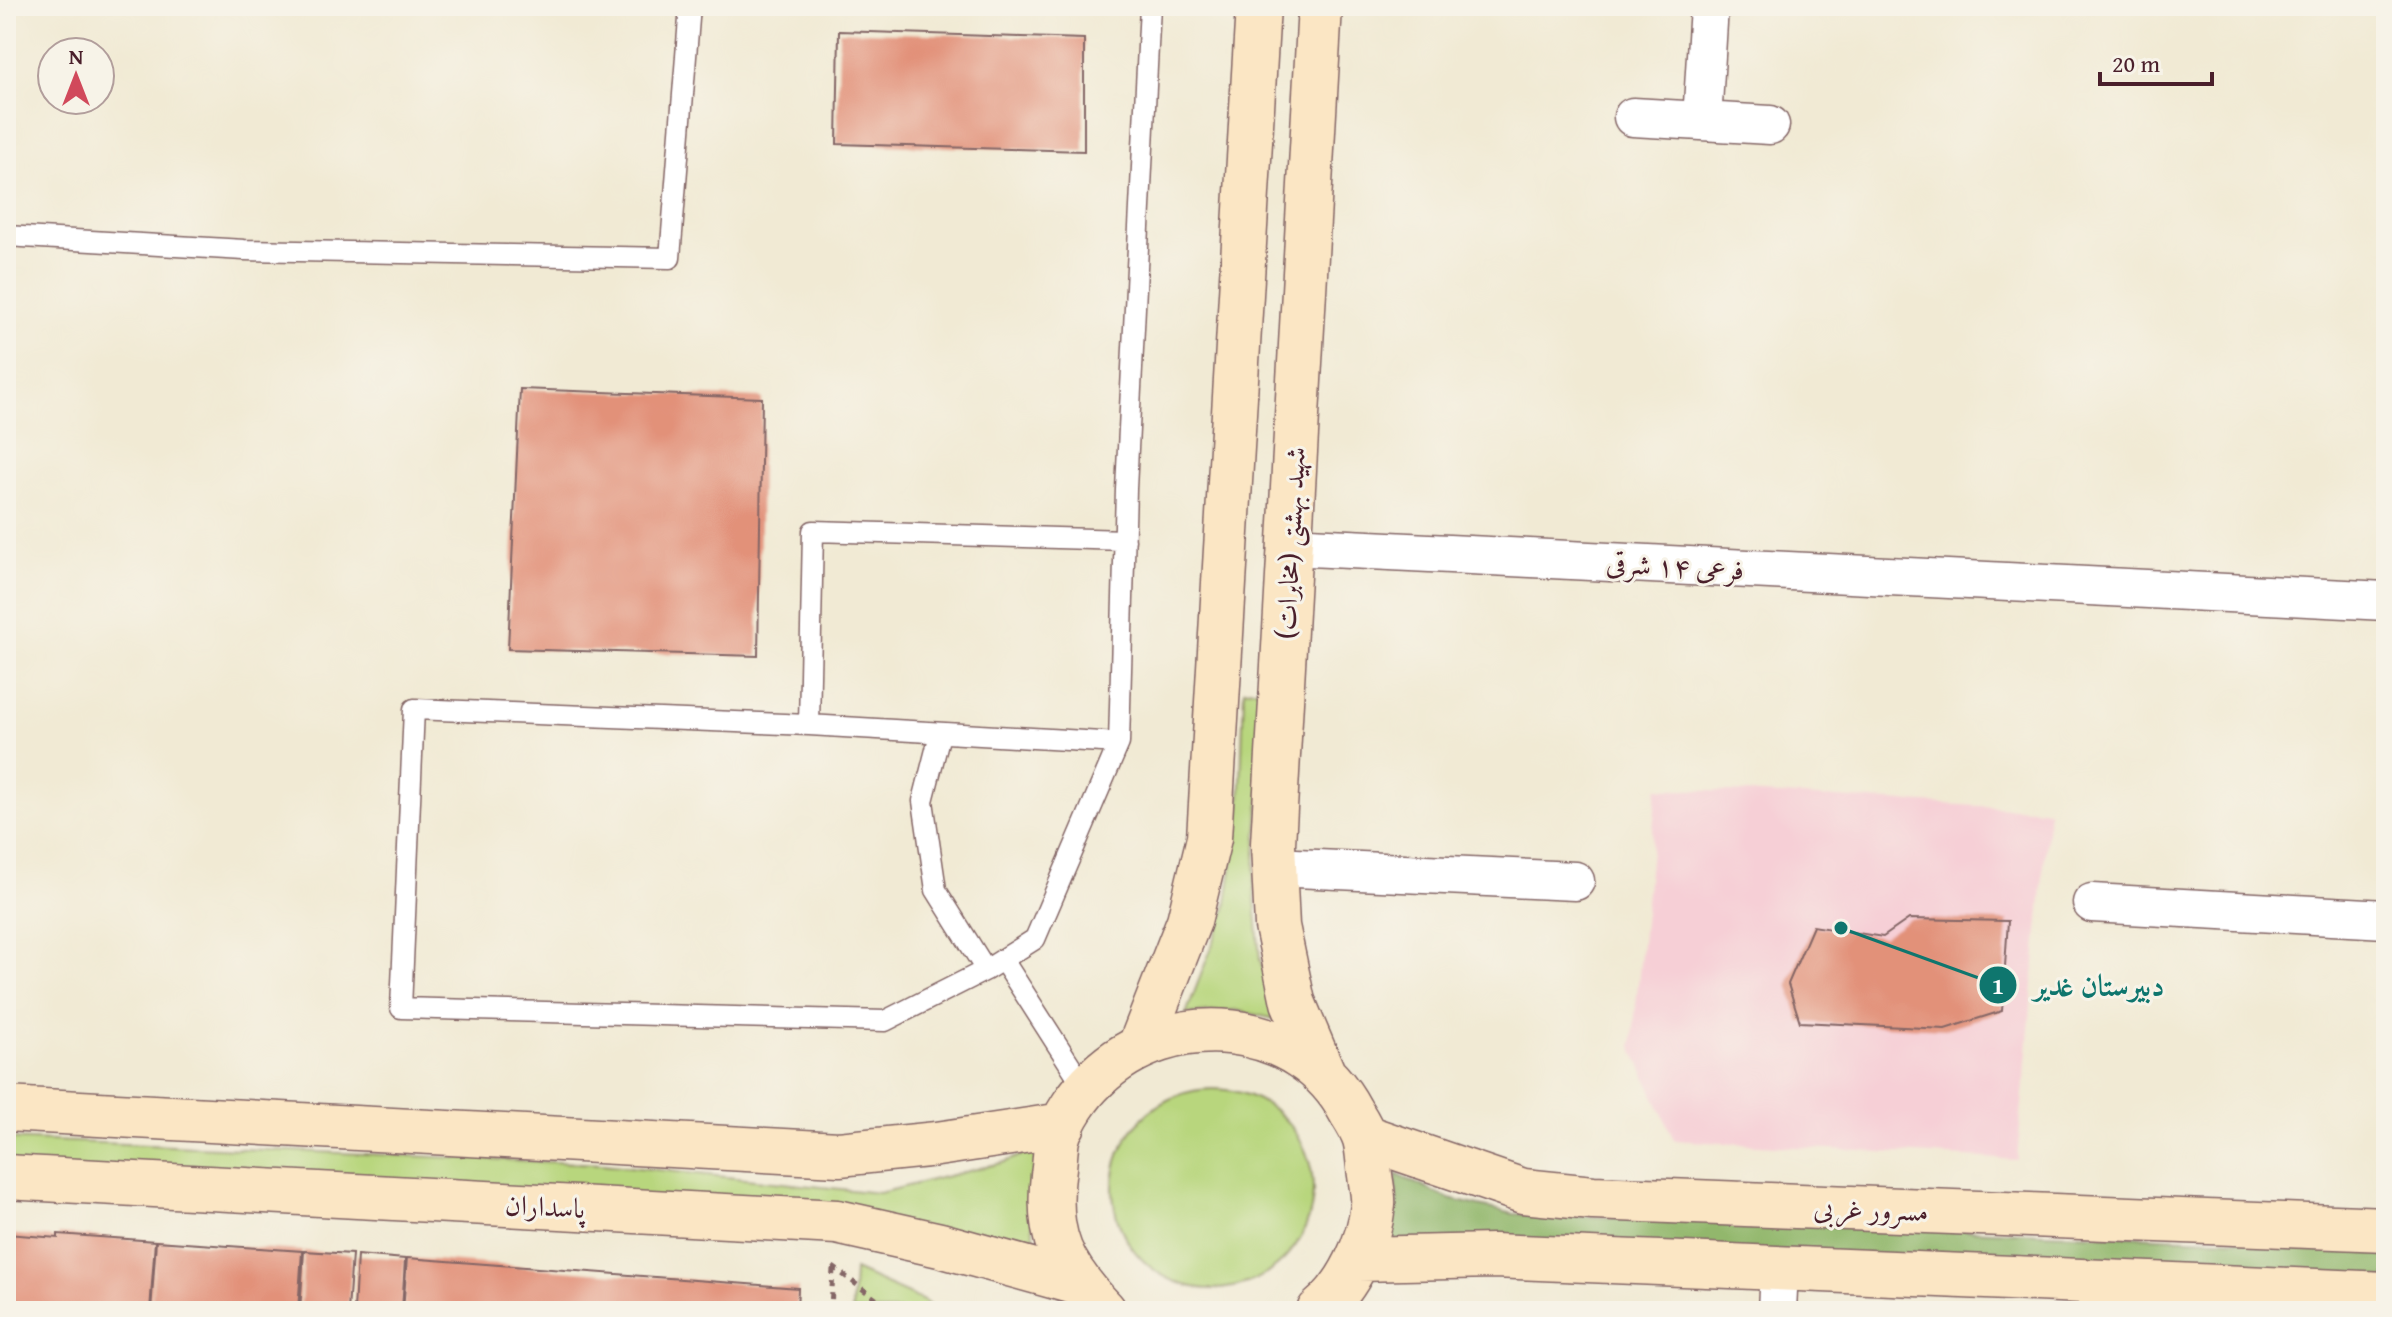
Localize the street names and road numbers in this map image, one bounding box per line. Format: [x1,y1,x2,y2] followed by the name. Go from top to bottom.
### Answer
[1264,446,1316,640] street label: شهید بهشتی (مخابرات)
[1605,541,1745,590] street label: فرعی ۱۴ شرقی
[504,1183,588,1229] street label: پاسداران
[1813,1186,1929,1231] street label: مسرور غربی

